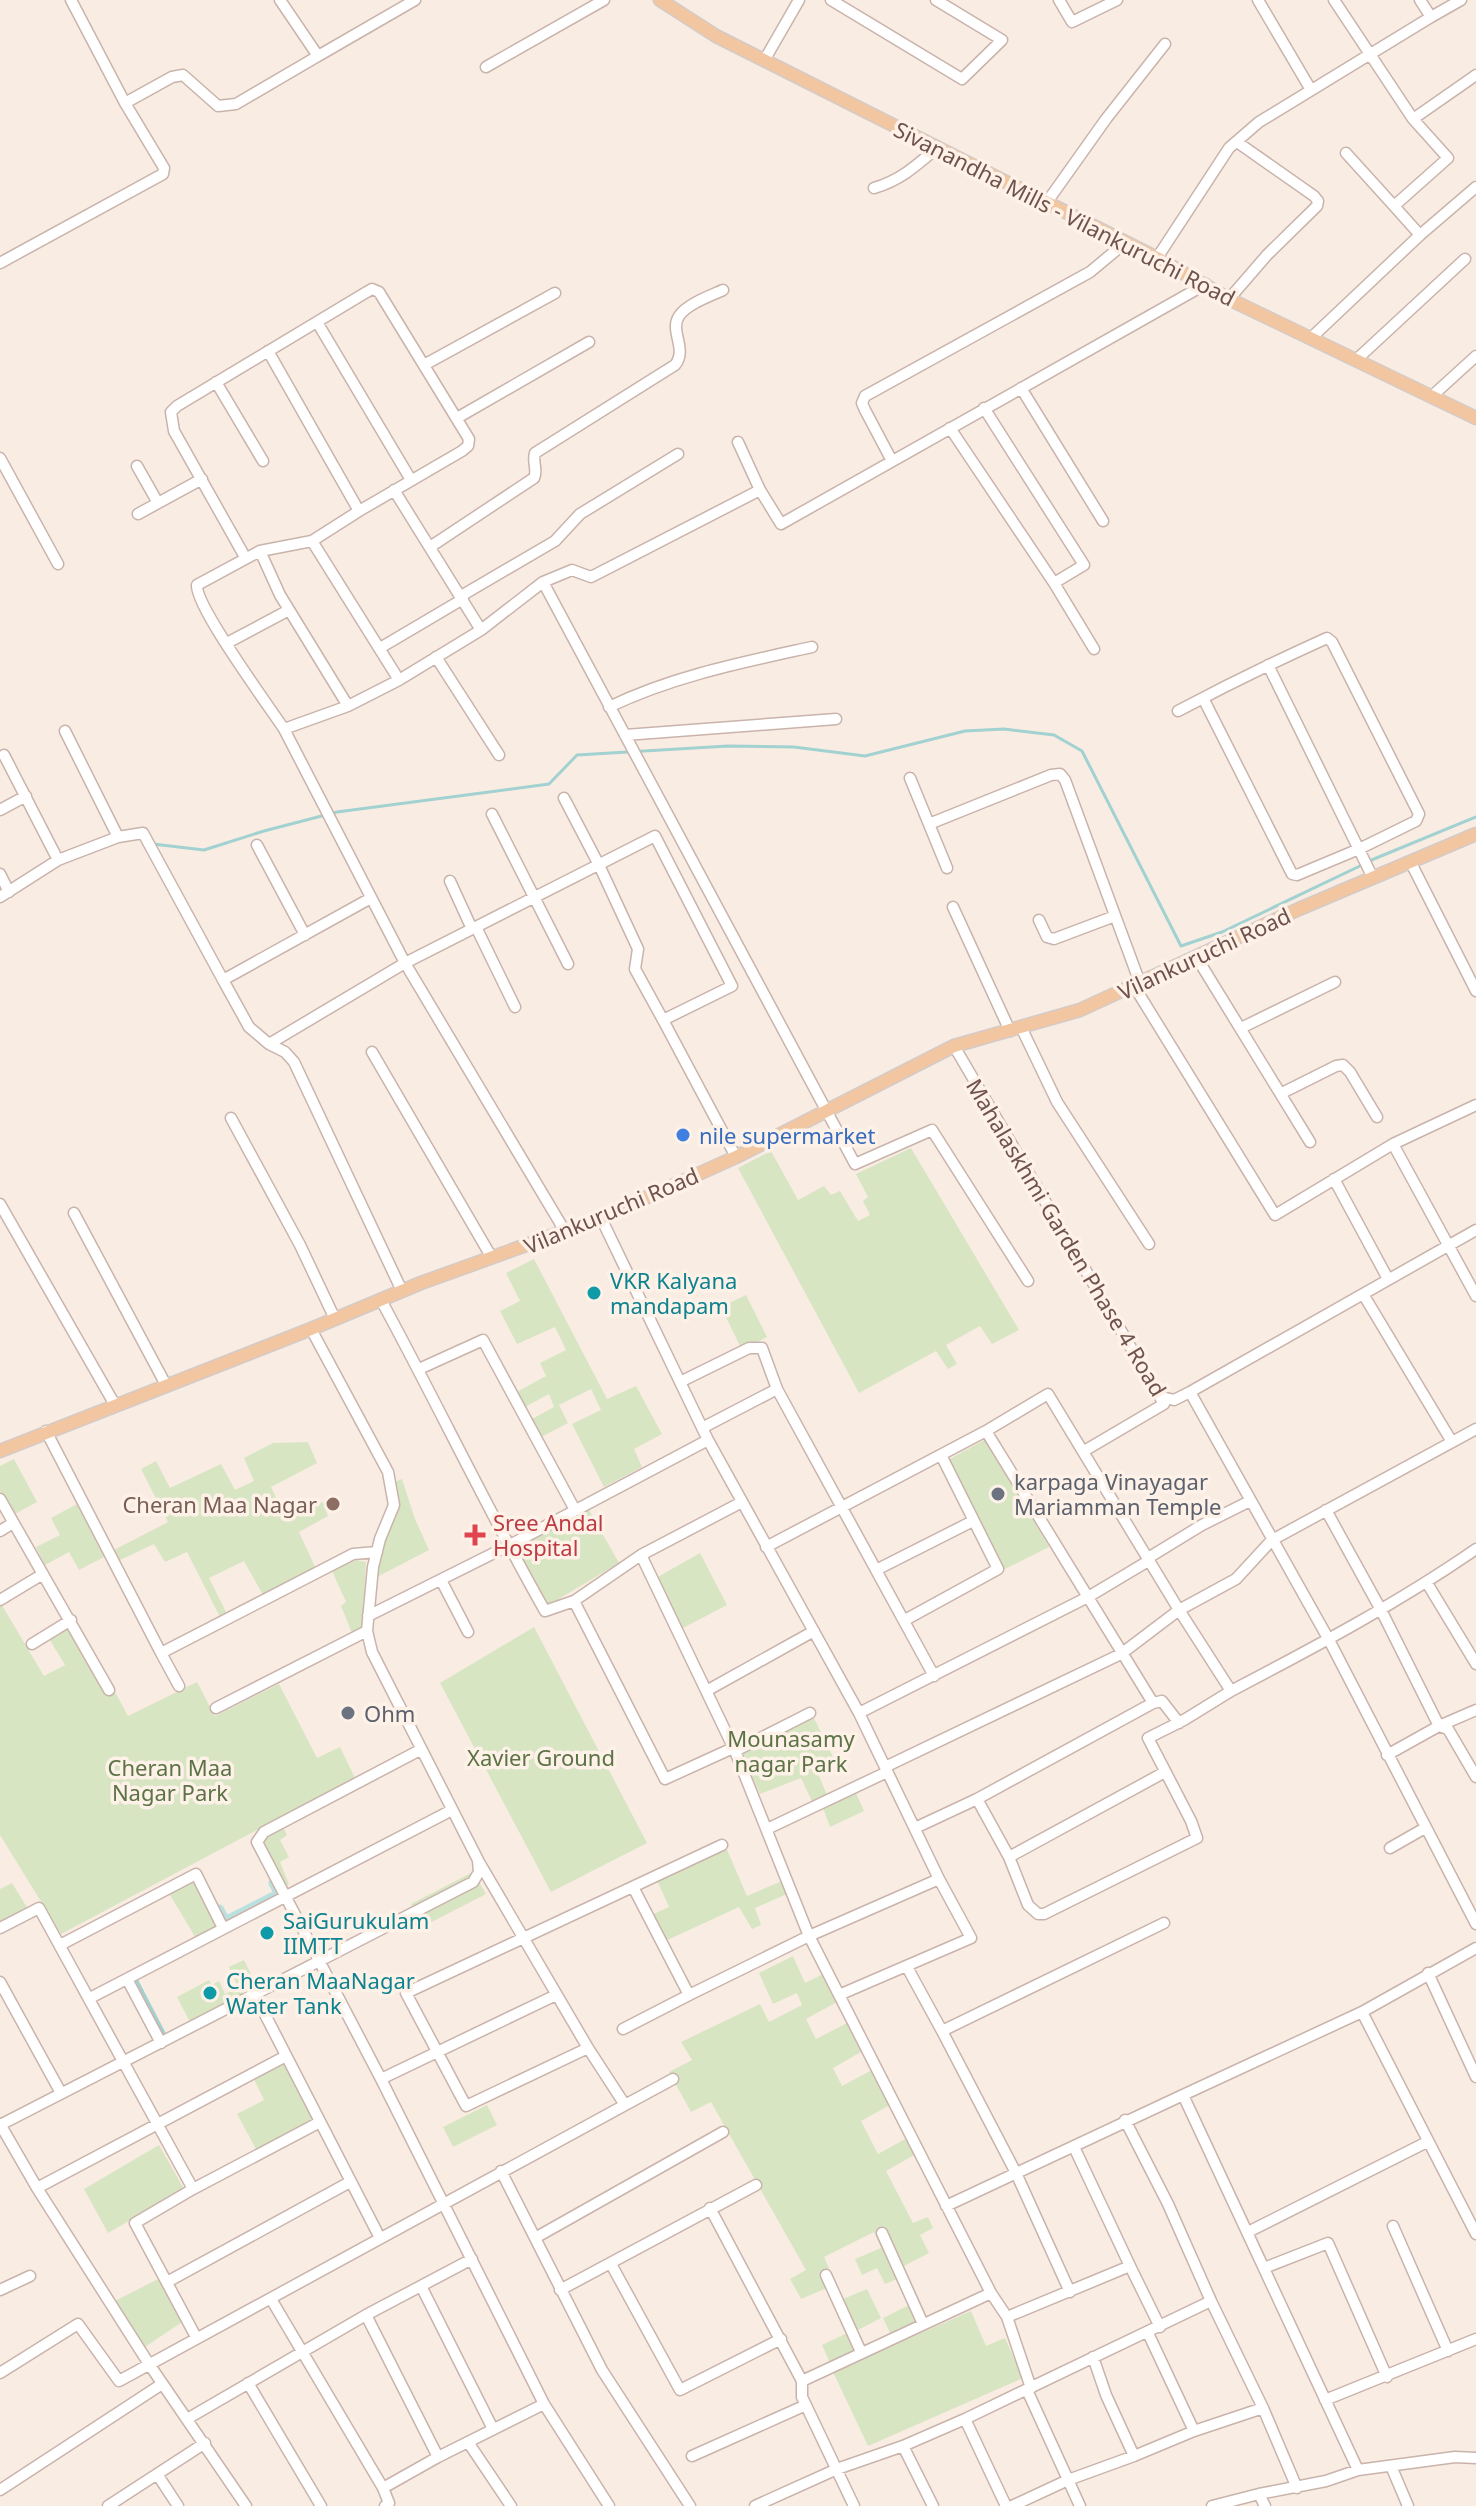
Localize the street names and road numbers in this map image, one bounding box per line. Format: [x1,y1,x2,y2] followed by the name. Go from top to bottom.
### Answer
[889,114,1241,312] street label: Sivanandha Mills - Vilankuruchi Road
[1113,900,1295,1006] street label: Vilankuruchi Road
[960,1073,1174,1401] street label: Mahalaskhmi Garden Phase 4 Road
[519,1160,703,1260] street label: Vilankuruchi Road

